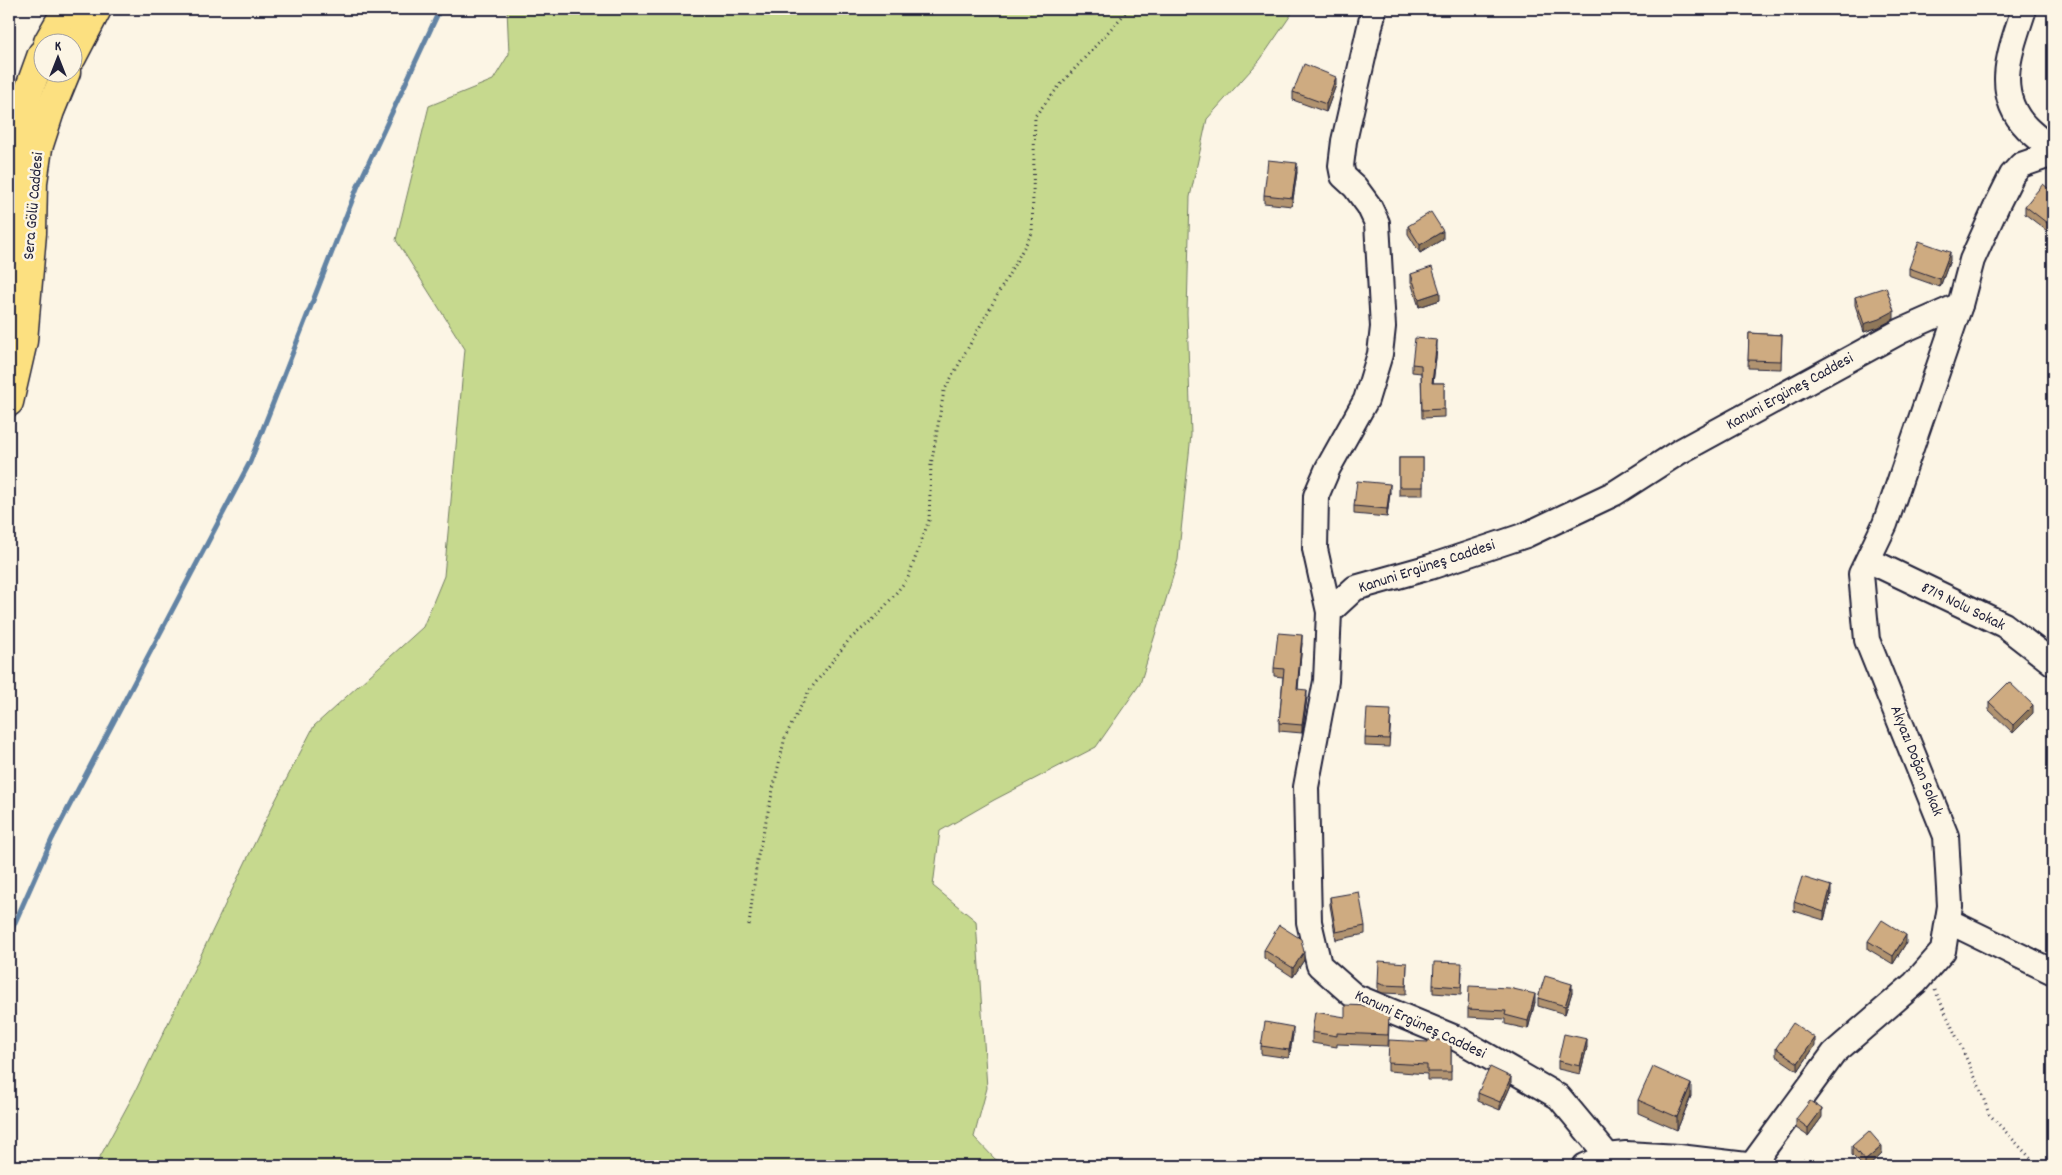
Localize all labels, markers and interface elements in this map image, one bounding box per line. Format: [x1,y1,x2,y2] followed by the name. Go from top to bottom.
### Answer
[32,32,82,82] north arrow
[55,37,62,57] text: K
[18,151,50,261] street label: Sera Gölü Caddesi
[1722,347,1858,437] street label: Kanuni Ergüneş Caddesi
[1356,534,1498,600] street label: Kanuni Ergüneş Caddesi
[1917,577,2009,637] street label: 8719 Nolu Sokak
[1883,702,1949,820] street label: Akyazı Doğan Sokak
[1351,984,1489,1066] street label: Kanuni Ergüneş Caddesi

